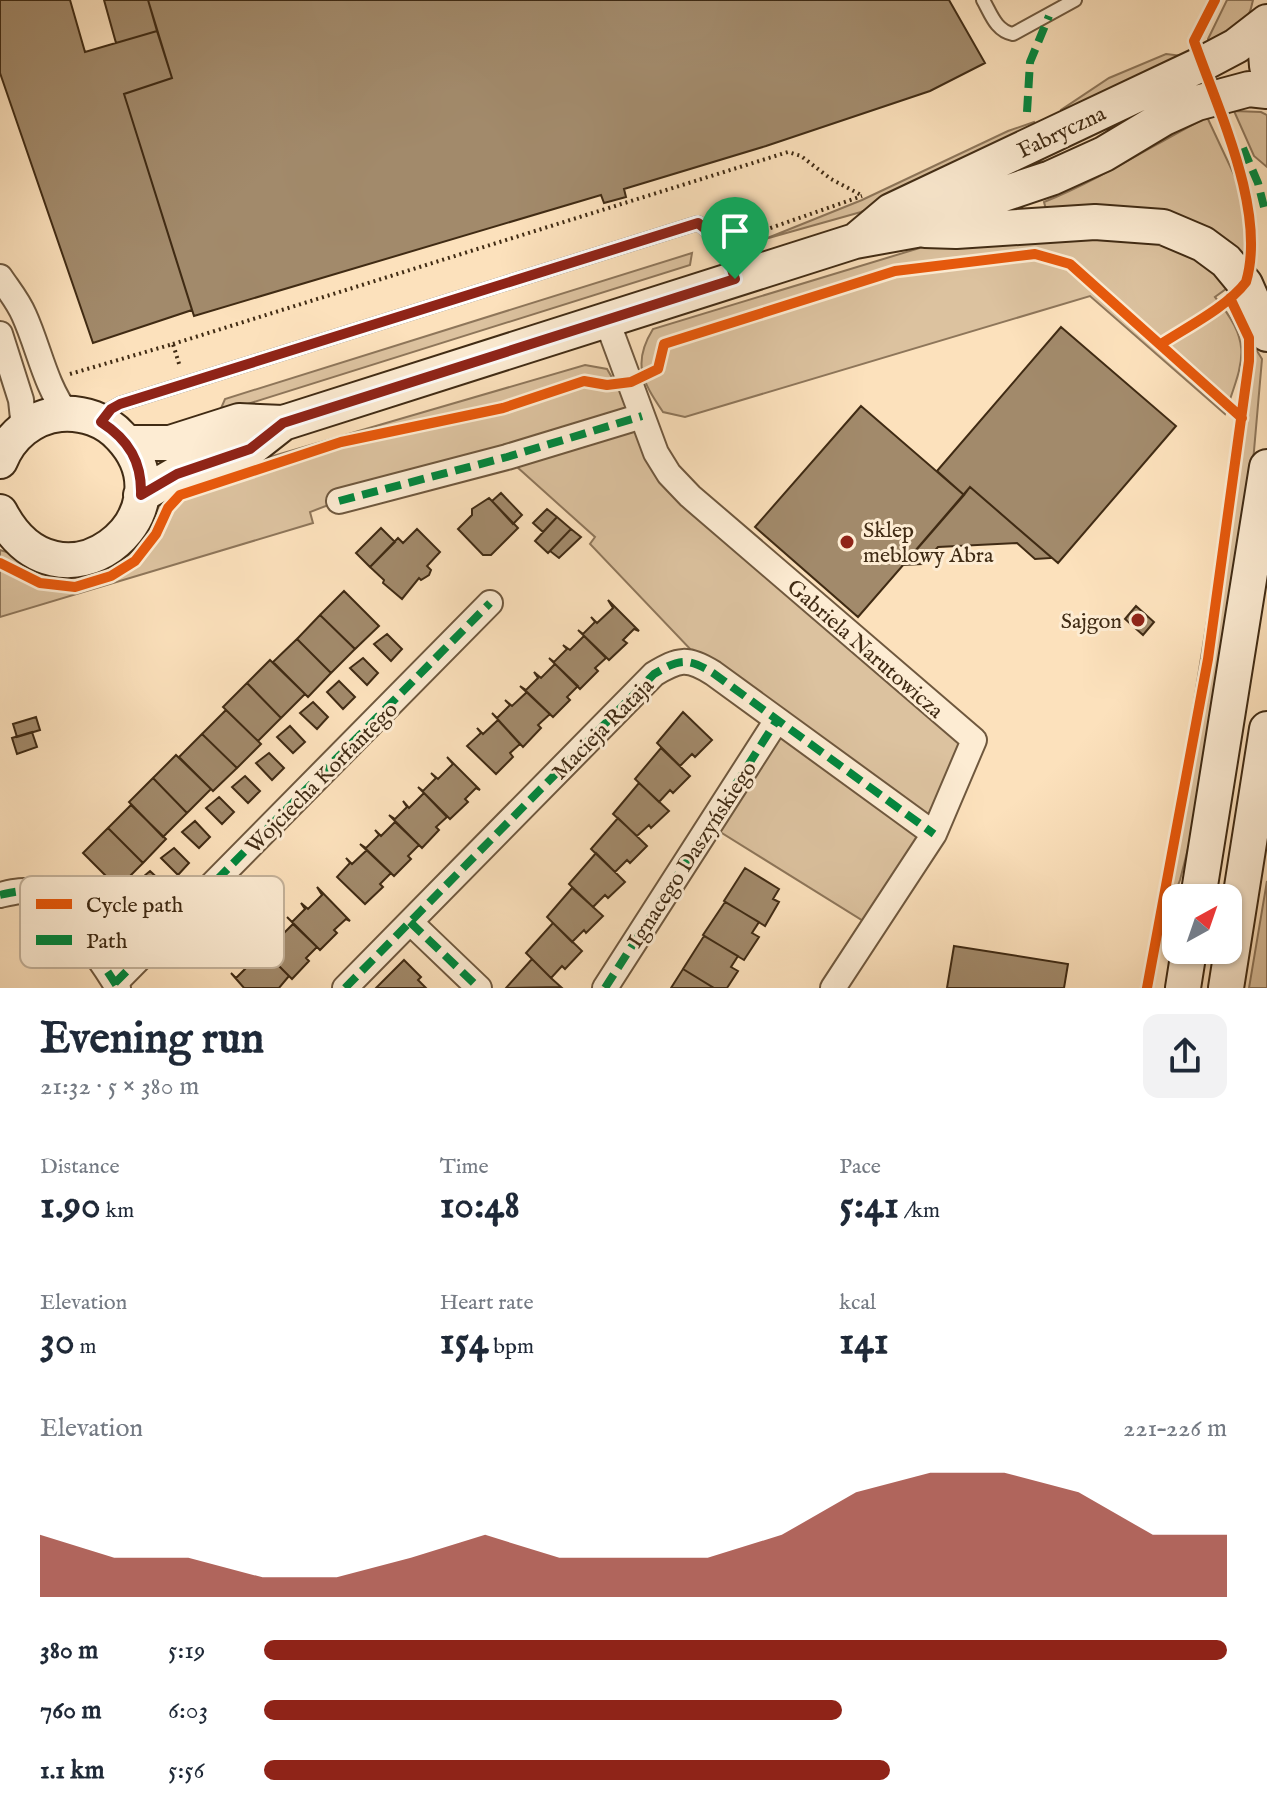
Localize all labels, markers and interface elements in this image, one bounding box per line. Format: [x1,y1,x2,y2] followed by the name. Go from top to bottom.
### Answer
[1013,100,1111,165] street label: Fabryczna
[701,197,769,279] pin
[713,209,757,253] icon: arrive
[863,517,994,570] place label: Sklep meblowy Abra
[838,533,856,551] marker: Sklep meblowy Abra
[780,574,949,726] street label: Gabriela Narutowicza
[1061,608,1122,636] place label: Sajgon
[1129,611,1147,629] marker: Sajgon
[546,672,661,786] street label: Macieja Rataja
[240,696,404,860] street label: Wojciecha Korfantego
[622,756,764,954] street label: Ignacego Daszyńskiego
[20,876,284,968] legend
[1162,884,1242,964] north arrow
[1162,884,1242,964] map controls
[86,892,183,920] text: Cycle path
[86,928,128,956] text: Path
[40,1012,264,1068] text: Evening run
[1143,1014,1227,1098] button: share
[40,1070,199,1103] text: 21:32 · 5 × 380 m
[40,1153,120,1181] text: Distance
[440,1153,489,1181] text: Time
[839,1153,881,1181] text: Pace
[40,1181,101,1232] text: 1.90
[440,1181,520,1232] text: 10:48
[839,1181,899,1232] text: 5:41
[101,1197,134,1225] text: km
[899,1197,940,1225] text: /km
[40,1289,127,1317] text: Elevation
[440,1289,534,1317] text: Heart rate
[839,1289,876,1317] text: kcal
[40,1317,75,1368] text: 30
[440,1317,488,1368] text: 154
[839,1317,889,1368] text: 141
[75,1333,96,1361] text: m
[488,1333,534,1361] text: bpm
[40,1412,143,1445] text: Elevation
[1123,1412,1227,1445] text: 221–226 m
[40,1634,98,1667] text: 380 m
[168,1634,205,1667] text: 5:19
[40,1694,102,1727] text: 760 m
[168,1694,208,1727] text: 6:03
[40,1754,105,1787] text: 1.1 km
[168,1754,205,1787] text: 5:56

